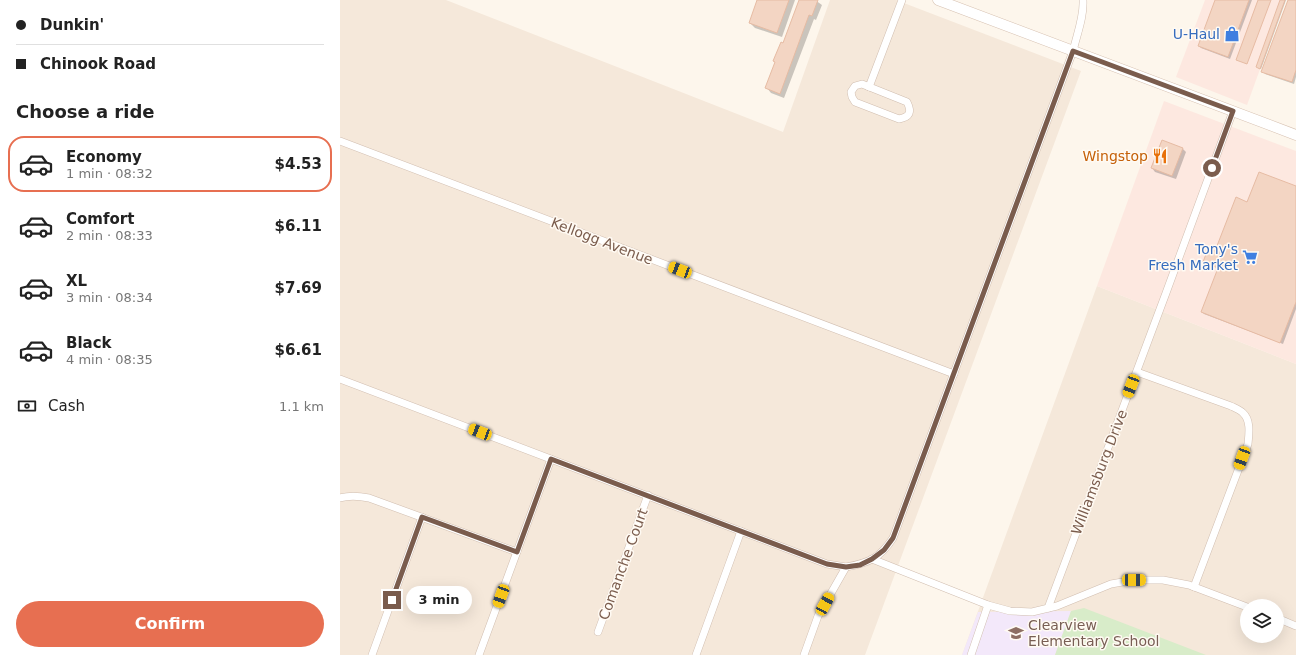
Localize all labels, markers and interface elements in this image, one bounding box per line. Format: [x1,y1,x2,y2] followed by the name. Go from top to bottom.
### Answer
[40,16,104,34] text: Dunkin'
[1223,25,1241,43] shop icon: U-Haul
[1173,26,1220,42] place label: U-Haul
[40,55,156,73] text: Chinook Road
[16,101,155,122] text: Choose a ride
[18,146,54,182] icon: car
[1151,147,1169,165] restaurant icon: Wingstop
[66,148,142,166] text: Economy
[1083,148,1148,164] place label: Wingstop
[275,155,322,173] text: $4.53
[1203,159,1221,177] route start
[66,166,153,181] text: 1 min · 08:32
[18,208,54,244] icon: car
[66,210,134,228] text: Comfort
[549,214,655,268] street label: Kellogg Avenue
[275,217,322,235] text: $6.11
[66,228,153,243] text: 2 min · 08:33
[1148,241,1239,273] place label: Tony's Fresh Market
[1241,248,1259,266] supermarket icon: Tony's Fresh Market
[667,260,693,280] car
[18,270,54,306] icon: car
[66,272,87,290] text: XL
[275,279,322,297] text: $7.69
[66,290,153,305] text: 3 min · 08:34
[18,332,54,368] icon: car
[66,334,112,352] text: Black
[275,341,322,359] text: $6.61
[66,352,153,367] text: 4 min · 08:35
[1121,373,1141,399] car
[16,395,38,417] icon: cash
[48,397,85,415] text: Cash
[279,399,324,414] text: 1.1 km
[1068,407,1130,537] street label: Williamsburg Drive
[467,422,493,442] car
[1232,445,1252,471] car
[595,506,651,622] street label: Comanche Court
[1122,574,1146,586] car
[491,583,511,609] car
[406,586,472,614] callout: 3 min
[383,591,401,609] route end
[814,591,836,617] car
[419,592,459,607] text: 3 min
[1240,599,1284,643] map controls
[1240,599,1284,643] button: layers
[16,601,324,647] button: Confirm
[1028,617,1160,649] place label: Clearview Elementary School
[1007,624,1025,642] school or university icon: Clearview Elementary School

